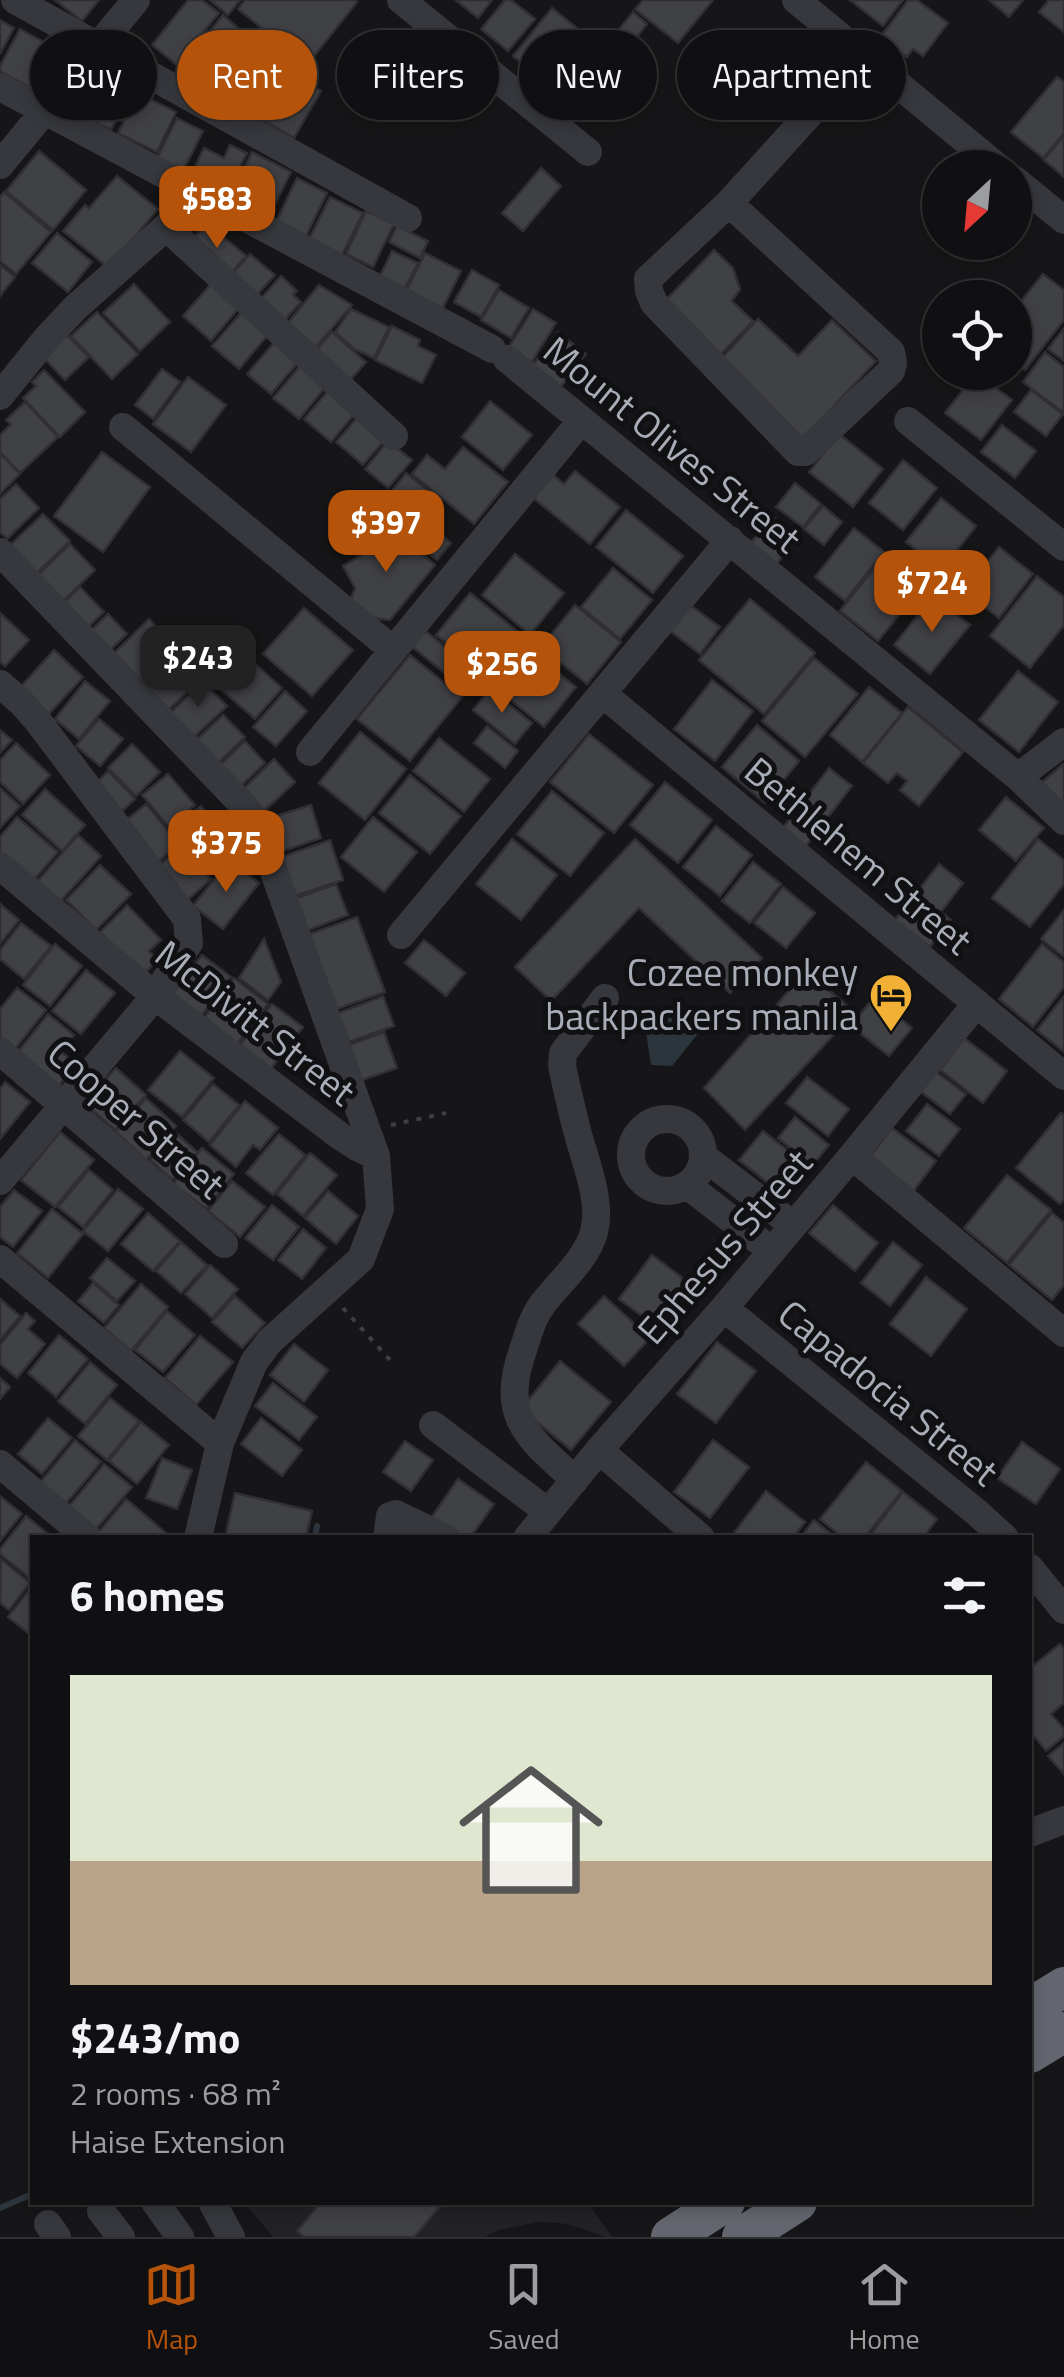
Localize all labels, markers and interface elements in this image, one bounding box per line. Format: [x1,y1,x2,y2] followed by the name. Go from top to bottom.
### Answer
[30,30,157,120] chip: Buy
[177,30,317,120] chip: Rent
[337,30,499,120] chip: Filters
[519,30,657,120] chip: New
[677,30,906,120] chip: Apartment
[922,150,1032,260] north arrow
[922,150,1032,390] map controls
[158,166,276,251] pin: $583
[181,174,253,222] text: $583
[922,280,1032,390] button: locate
[531,322,814,567] street label: Mount Olives Street
[327,490,445,575] pin: $397
[350,498,422,546] text: $397
[873,550,991,635] pin: $724
[896,558,968,606] text: $724
[139,625,257,710] pin: $243
[443,631,561,716] pin: $256
[162,633,234,681] text: $243
[466,639,538,687] text: $256
[732,742,985,968] street label: Bethlehem Street
[167,810,285,895] pin: $375
[190,818,262,866] text: $375
[143,925,368,1119] street label: McDivitt Street
[545,943,858,1045] place label: Cozee monkey backpackers manila
[868,972,914,1033] hotel icon: Cozee monkey backpackers manila
[35,1024,238,1212] street label: Cooper Street
[623,1136,826,1357] street label: Ephesus Street
[766,1285,1011,1499] street label: Capadocia Street
[70,1563,225,1627] text: 6 homes
[937,1568,992,1623] icon: filters
[441,1740,621,1920] icon: home
[70,2005,240,2069] text: $243/mo
[70,2069,281,2117] text: 2 rooms · 68 m²
[70,2117,285,2165] text: Haise Extension
[144,2257,199,2360] tab: Map
[488,2257,560,2360] tab: Saved
[848,2257,920,2360] tab: Home

